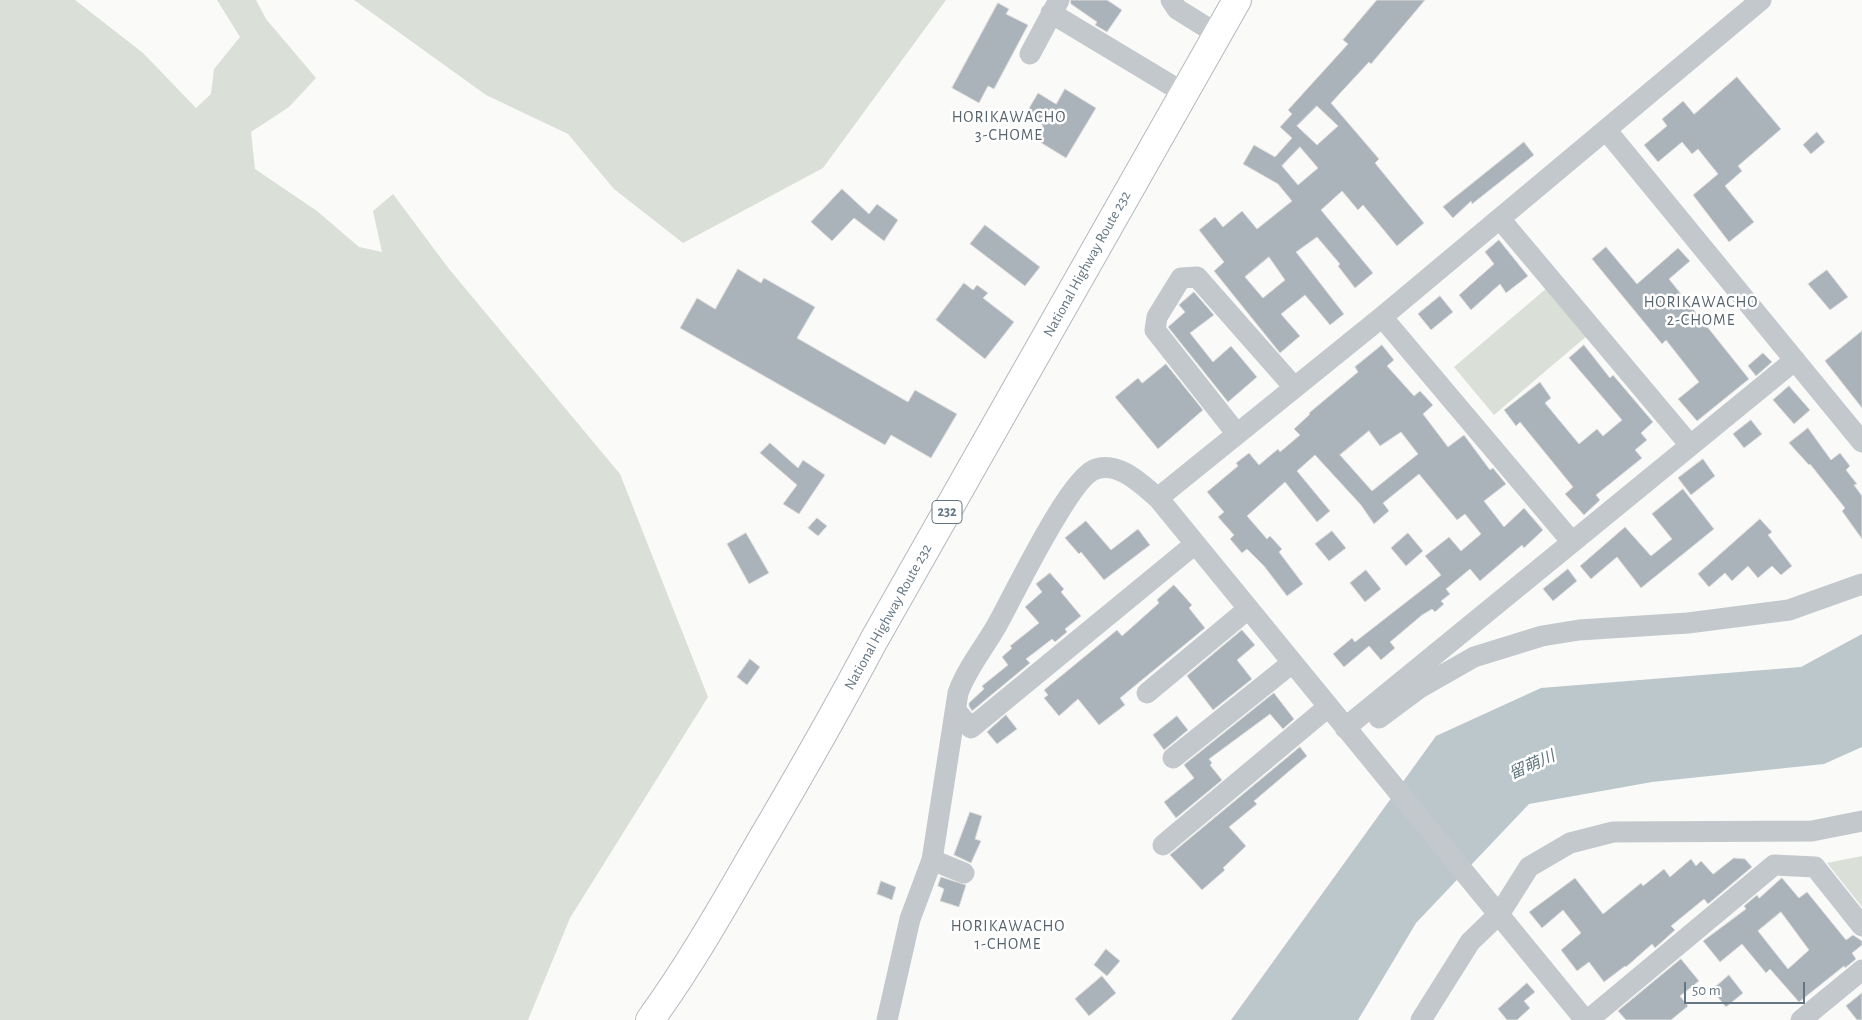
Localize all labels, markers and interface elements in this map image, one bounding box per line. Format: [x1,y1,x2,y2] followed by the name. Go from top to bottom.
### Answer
[950,107,1068,145] district label: HORIKAWACHO 3-CHOME
[1039,188,1135,340] street label: National Highway Route 232
[1642,292,1760,330] district label: HORIKAWACHO 2-CHOME
[932,501,962,524] road number: 232
[840,541,936,693] street label: National Highway Route 232
[1506,746,1558,784] water label: 留萌川
[949,916,1067,954] district label: HORIKAWACHO 1-CHOME
[1687,972,1808,1004] scale bar
[1692,983,1721,998] text: 50 m

